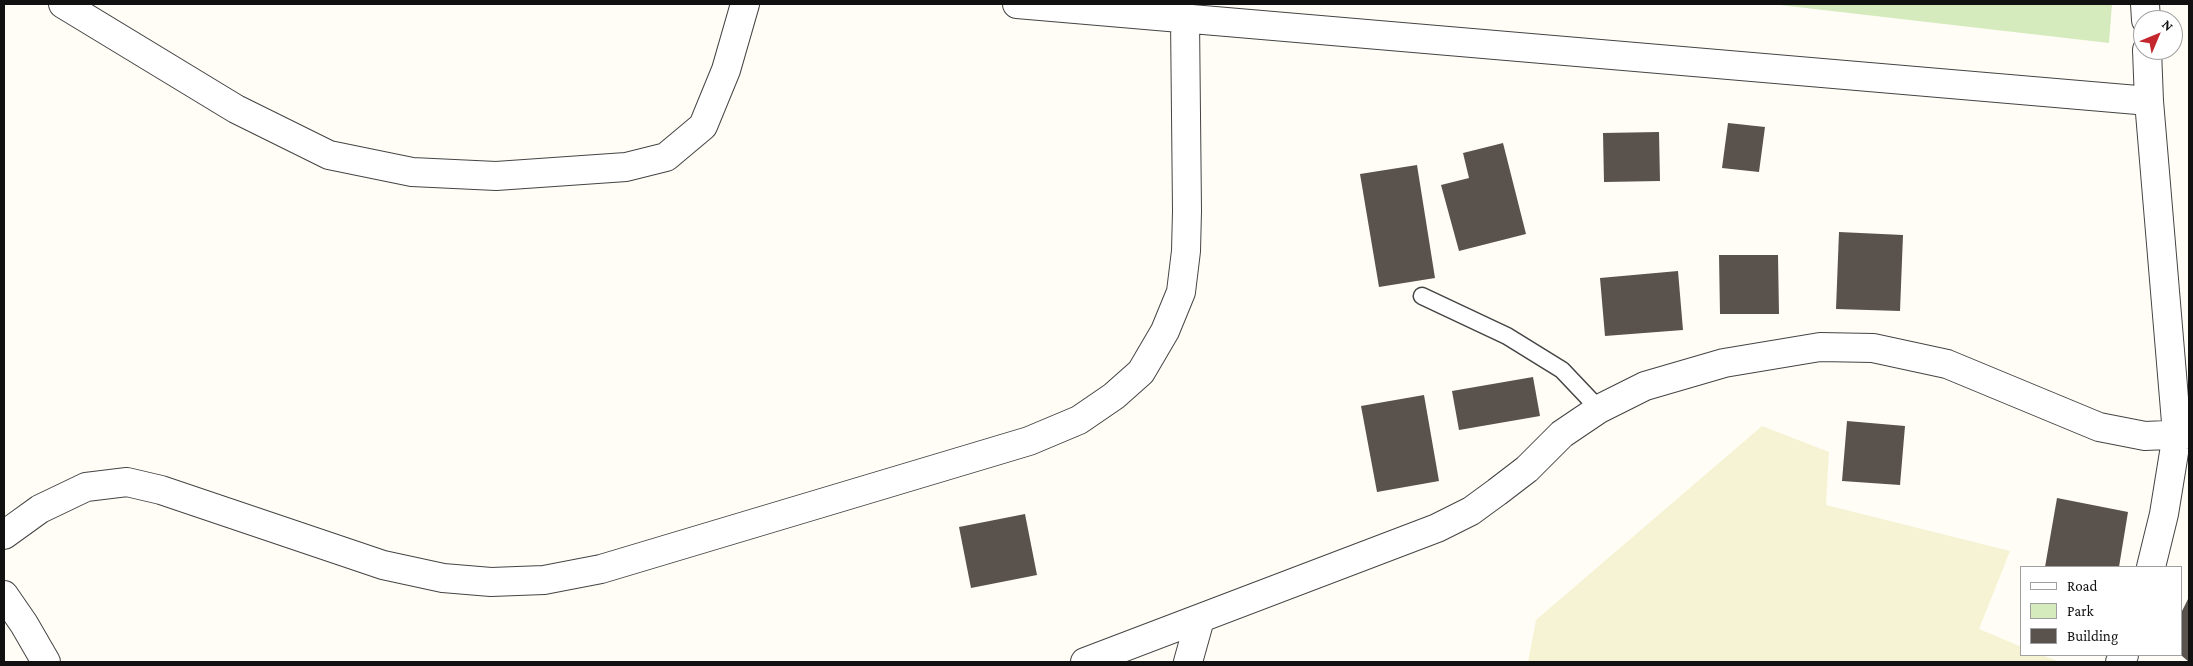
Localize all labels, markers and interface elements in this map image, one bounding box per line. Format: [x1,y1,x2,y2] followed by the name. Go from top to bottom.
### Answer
[2133,10,2183,60] north arrow
[2159,16,2177,34] text: N
[2020,566,2183,656] legend
[2067,578,2097,594] text: Road
[2067,603,2094,619] text: Park
[2067,628,2118,644] text: Building

